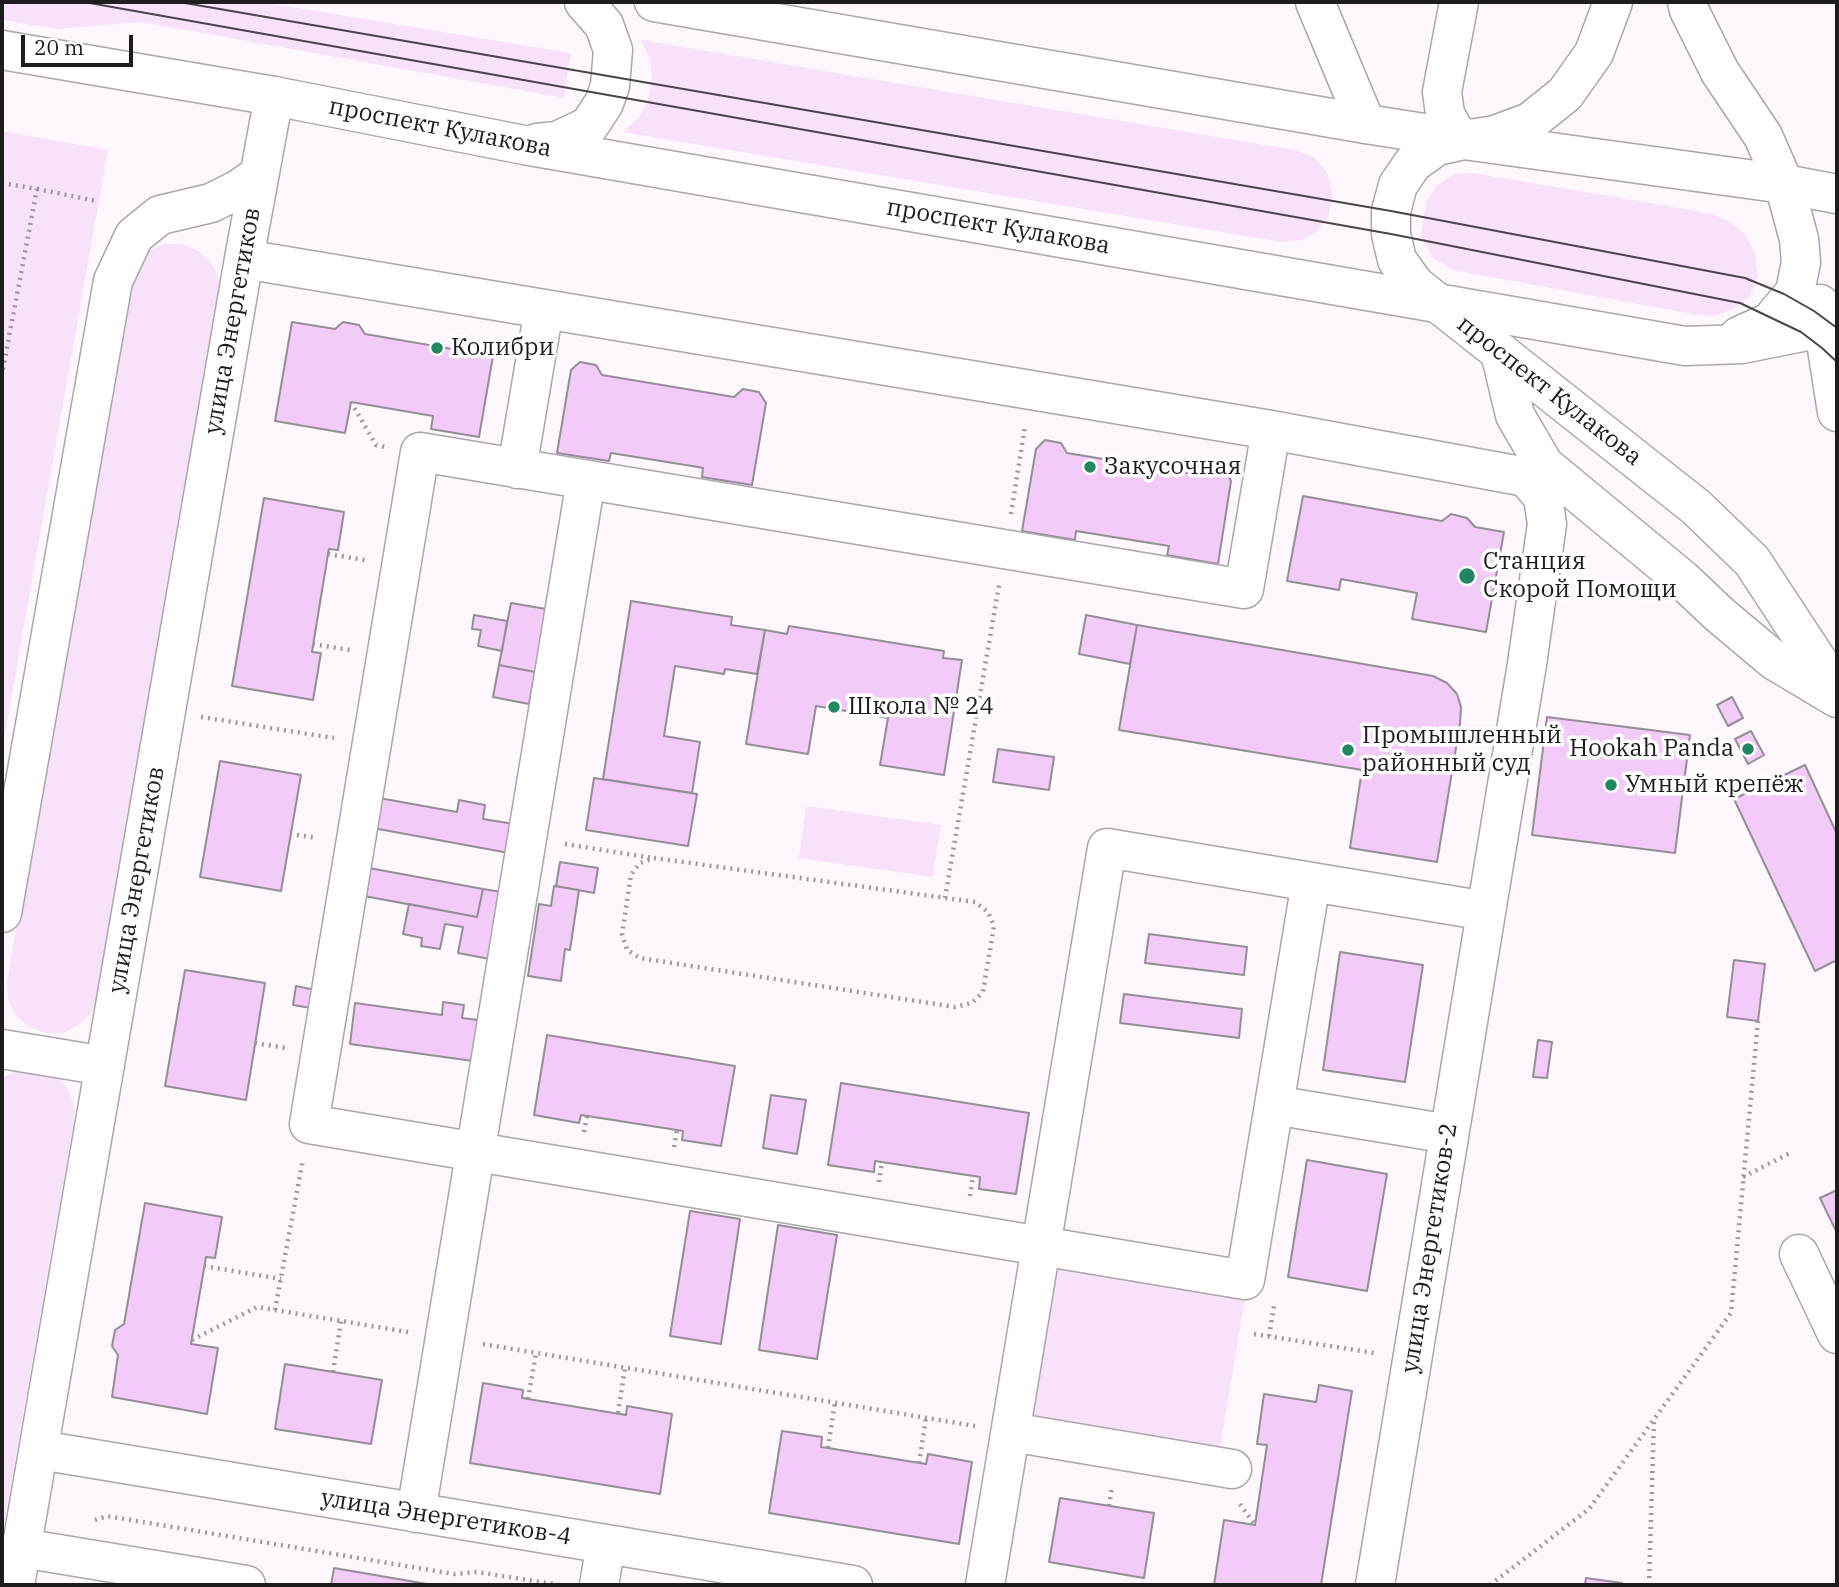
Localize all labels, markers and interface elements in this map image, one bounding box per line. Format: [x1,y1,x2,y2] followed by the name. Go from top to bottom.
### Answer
[24,21,136,65] scale bar
[34,33,84,61] text: 20 m
[326,92,554,164] street label: проспект Кулакова
[884,193,1112,261] street label: проспект Кулакова
[199,206,267,436] street label: улица Энергетиков
[1451,310,1647,472] street label: проспект Кулакова
[451,334,554,362] place label: Колибри
[429,340,445,356] marker: Колибри
[1104,453,1241,481] place label: Закусочная
[1082,459,1098,475] marker: Закусочная
[1483,548,1677,604] place label: Станция Скорой Помощи
[1457,566,1477,586] marker: Станция Скорой Помощи
[848,693,994,721] place label: Школа № 24
[826,699,842,715] marker: Школа № 24
[1362,722,1562,778] place label: Промышленный районный суд
[1569,735,1734,763] place label: Hookah Panda
[1740,741,1756,757] marker: Hookah Panda
[1340,742,1356,758] marker: Промышленный районный суд
[103,765,171,995] street label: улица Энергетиков
[1625,771,1803,799] place label: Умный крепёж
[1603,777,1619,793] marker: Умный крепёж
[1396,1121,1464,1375] street label: улица Энергетиков-2
[319,1484,573,1552] street label: улица Энергетиков-4

